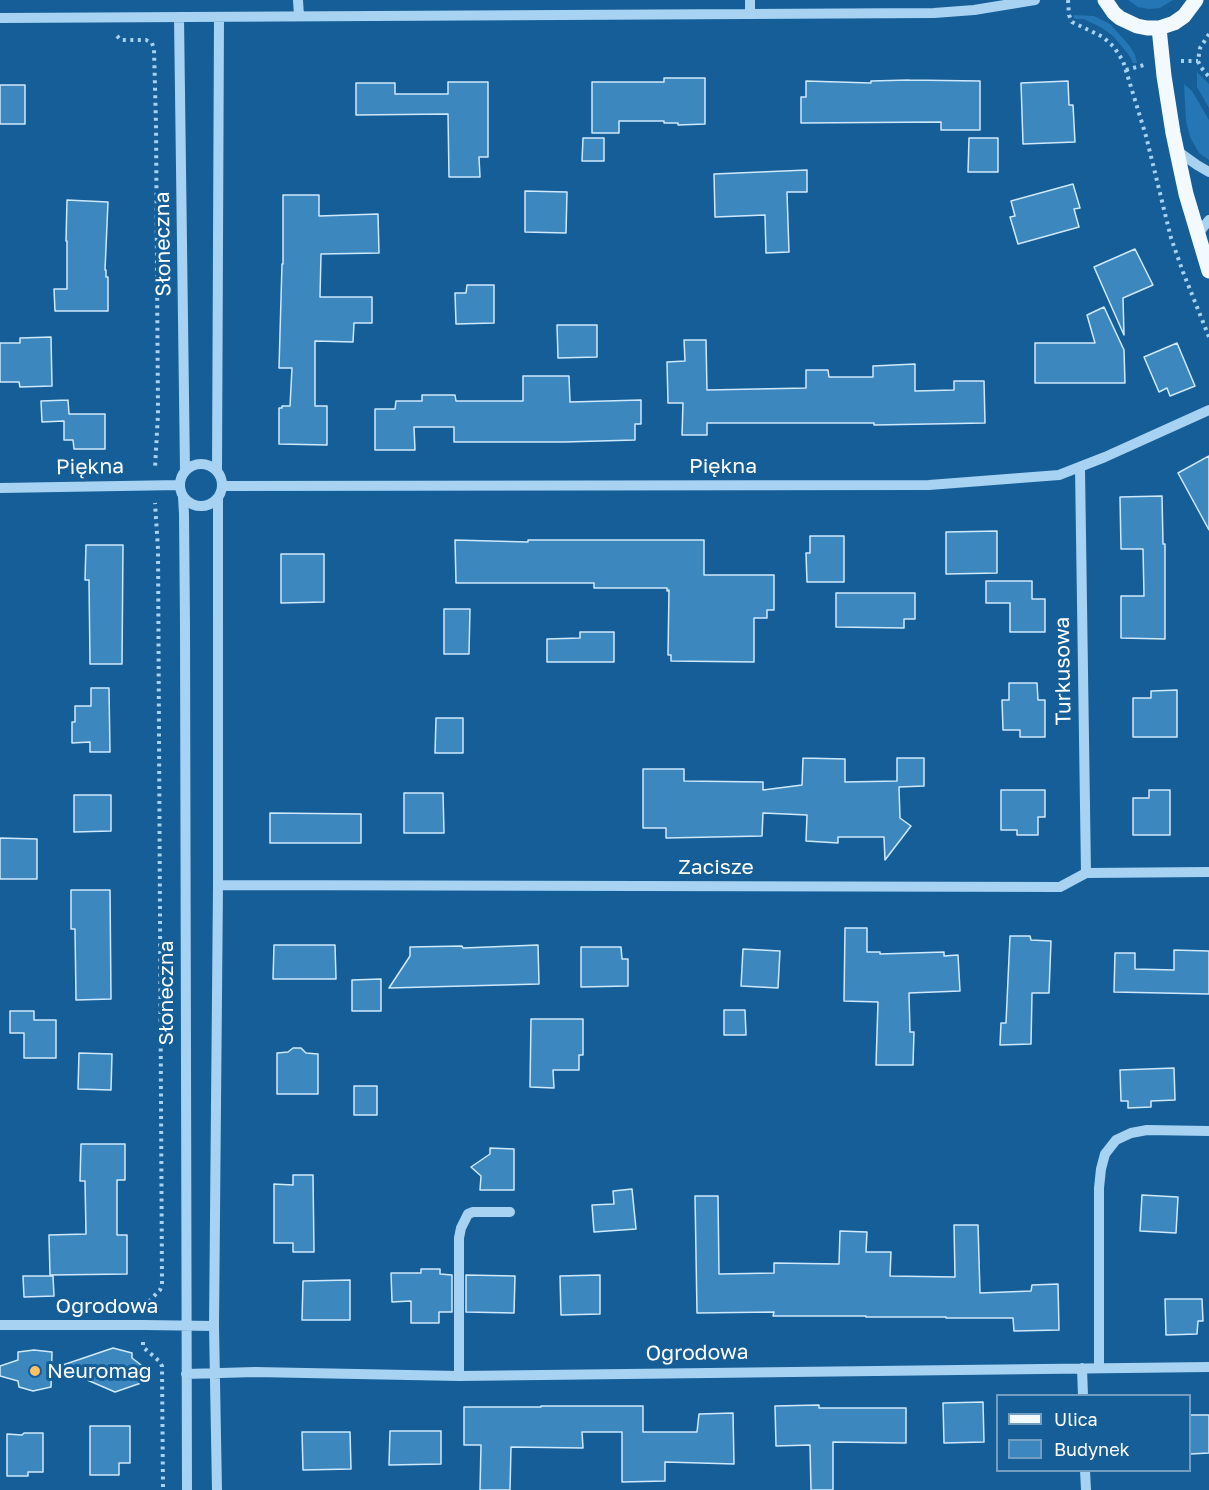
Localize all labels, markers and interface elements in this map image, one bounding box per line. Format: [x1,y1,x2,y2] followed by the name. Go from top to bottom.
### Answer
[149,191,177,297] street label: Słoneczna
[689,453,757,479] street label: Piękna
[56,454,124,480] street label: Piękna
[1049,617,1077,725] street label: Turkusowa
[678,854,754,880] street label: Zacisze
[153,941,179,1045] street label: Słoneczna
[56,1293,158,1319] street label: Ogrodowa
[645,1340,749,1366] street label: Ogrodowa
[47,1358,152,1384] place label: Neuromag
[28,1364,42,1378] marker: Neuromag
[996,1394,1191,1472] legend
[1054,1408,1098,1430] text: Ulica
[1054,1438,1130,1460] text: Budynek

